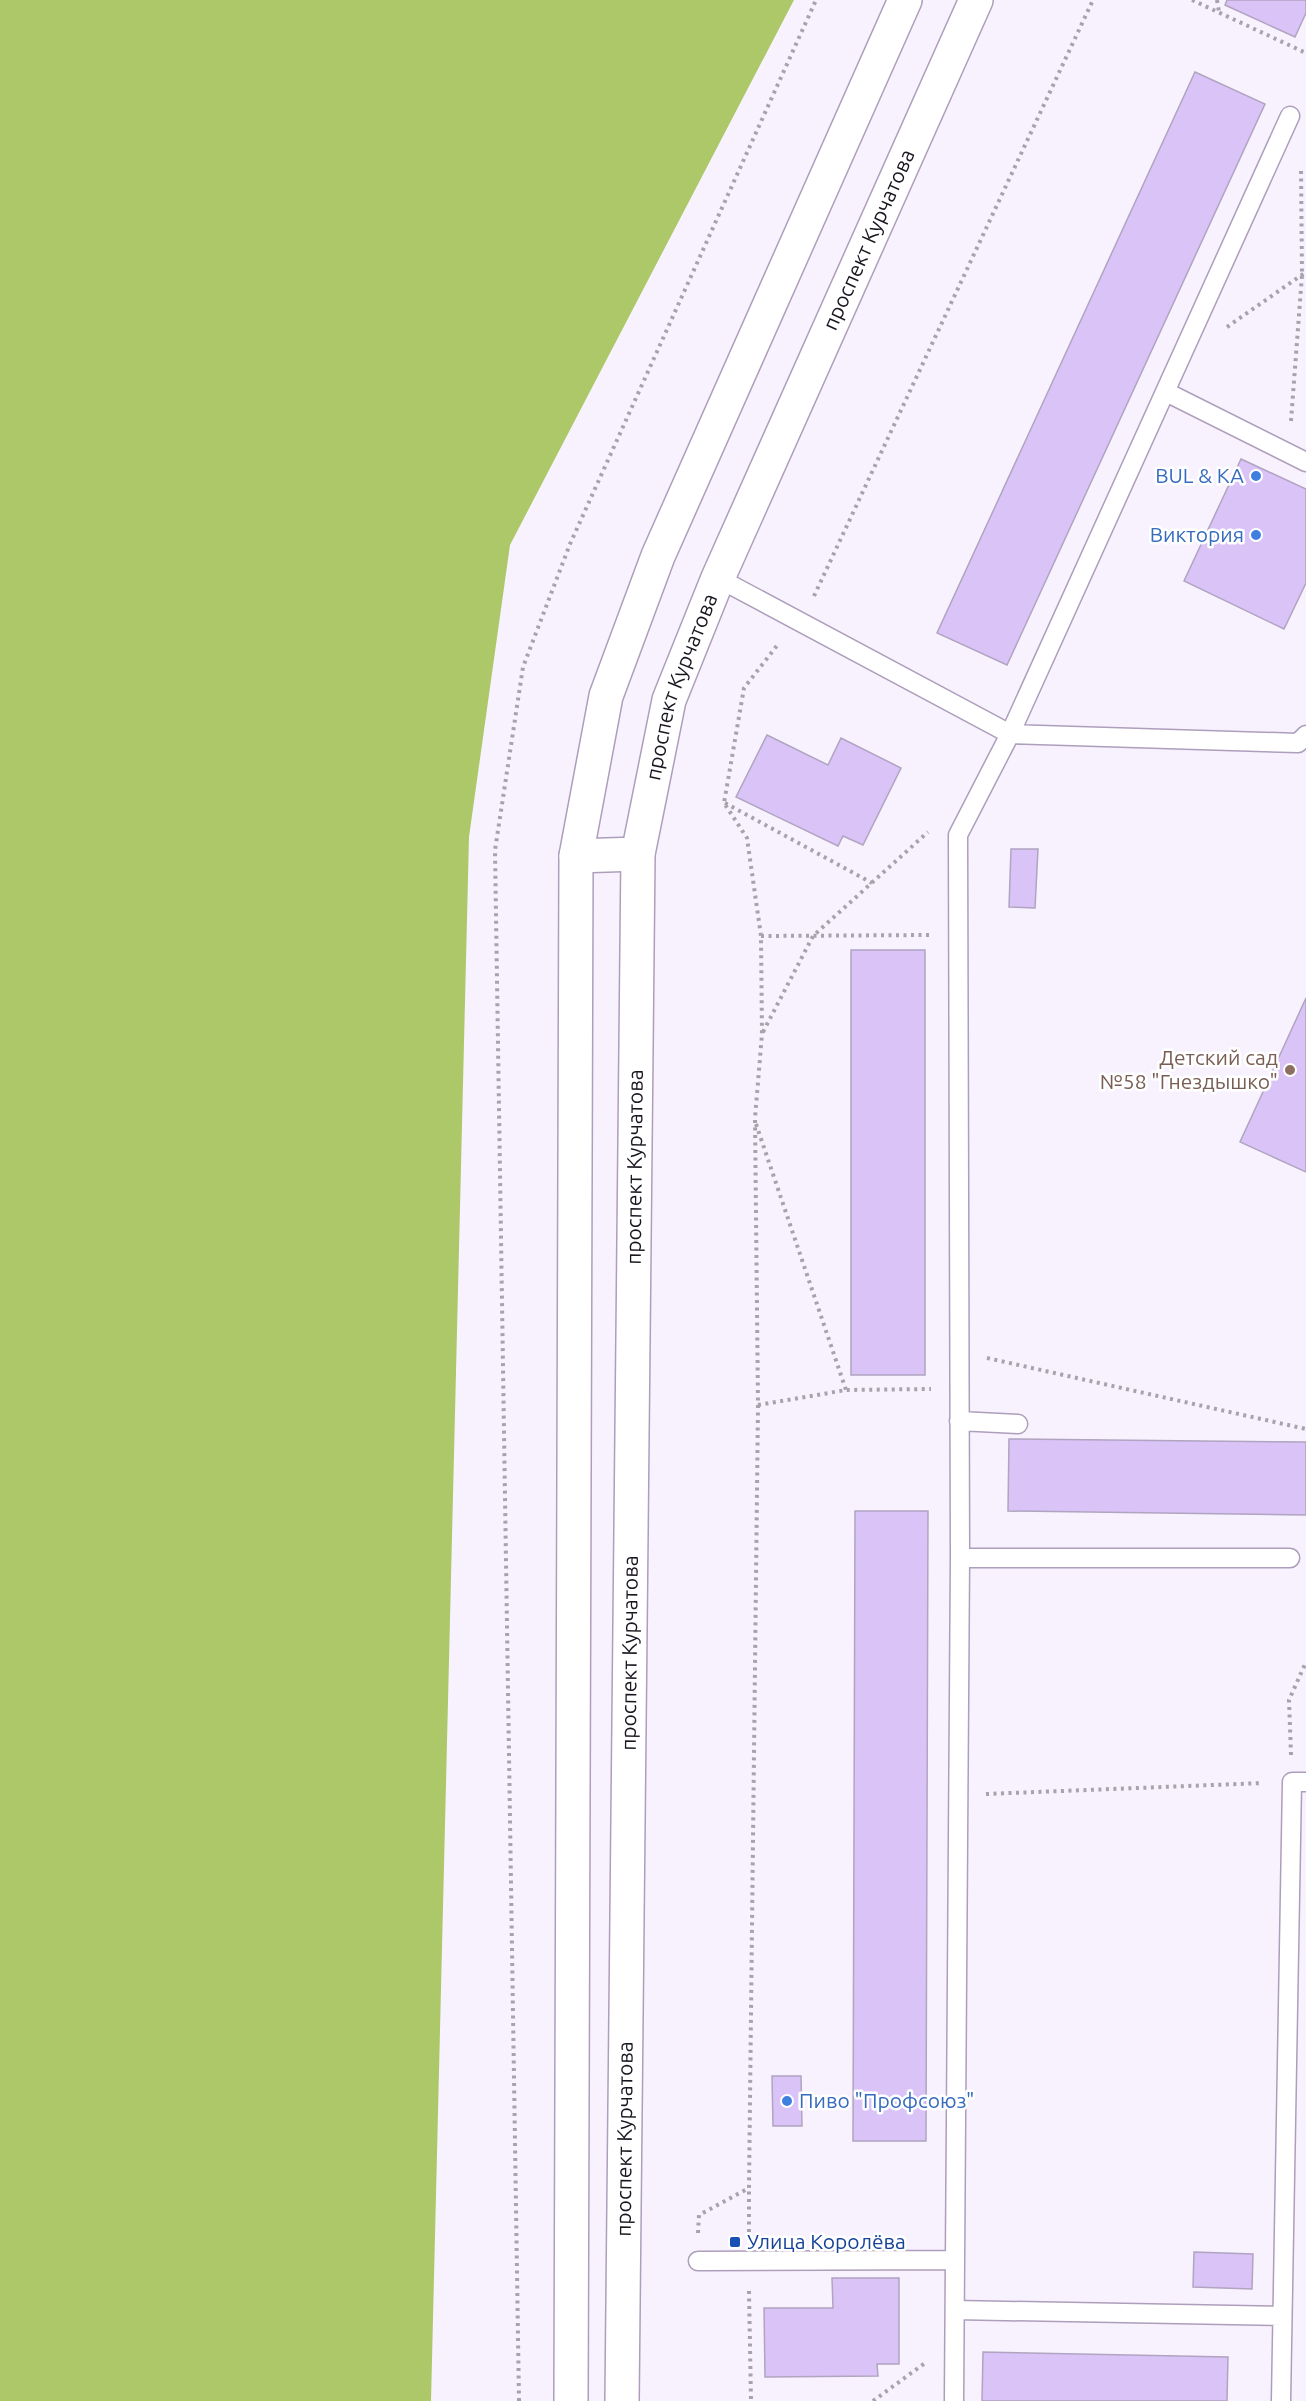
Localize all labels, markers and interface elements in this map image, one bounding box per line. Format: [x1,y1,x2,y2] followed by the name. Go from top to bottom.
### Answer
[817,145,919,333] street label: проспект Курчатова
[1155,463,1244,487] place label: BUL & KA
[1249,469,1263,483] marker: BUL & KA
[1150,522,1244,546] place label: Виктория
[1249,528,1263,542] marker: Виктория
[640,590,722,782] street label: проспект Курчатова
[1100,1045,1278,1093] place label: Детский сад №58 "Гнездышко"
[1283,1063,1297,1077] marker: Детский сад №58 "Гнездышко"
[621,1069,647,1265] street label: проспект Курчатова
[616,1555,642,1751] street label: проспект Курчатова
[611,2041,637,2237] street label: проспект Курчатова
[799,2088,974,2112] place label: Пиво "Профсоюз"
[780,2094,794,2108] marker: Пиво "Профсоюз"
[747,2229,906,2253] place label: Улица Королёва
[728,2235,742,2249] marker: Улица Королёва

